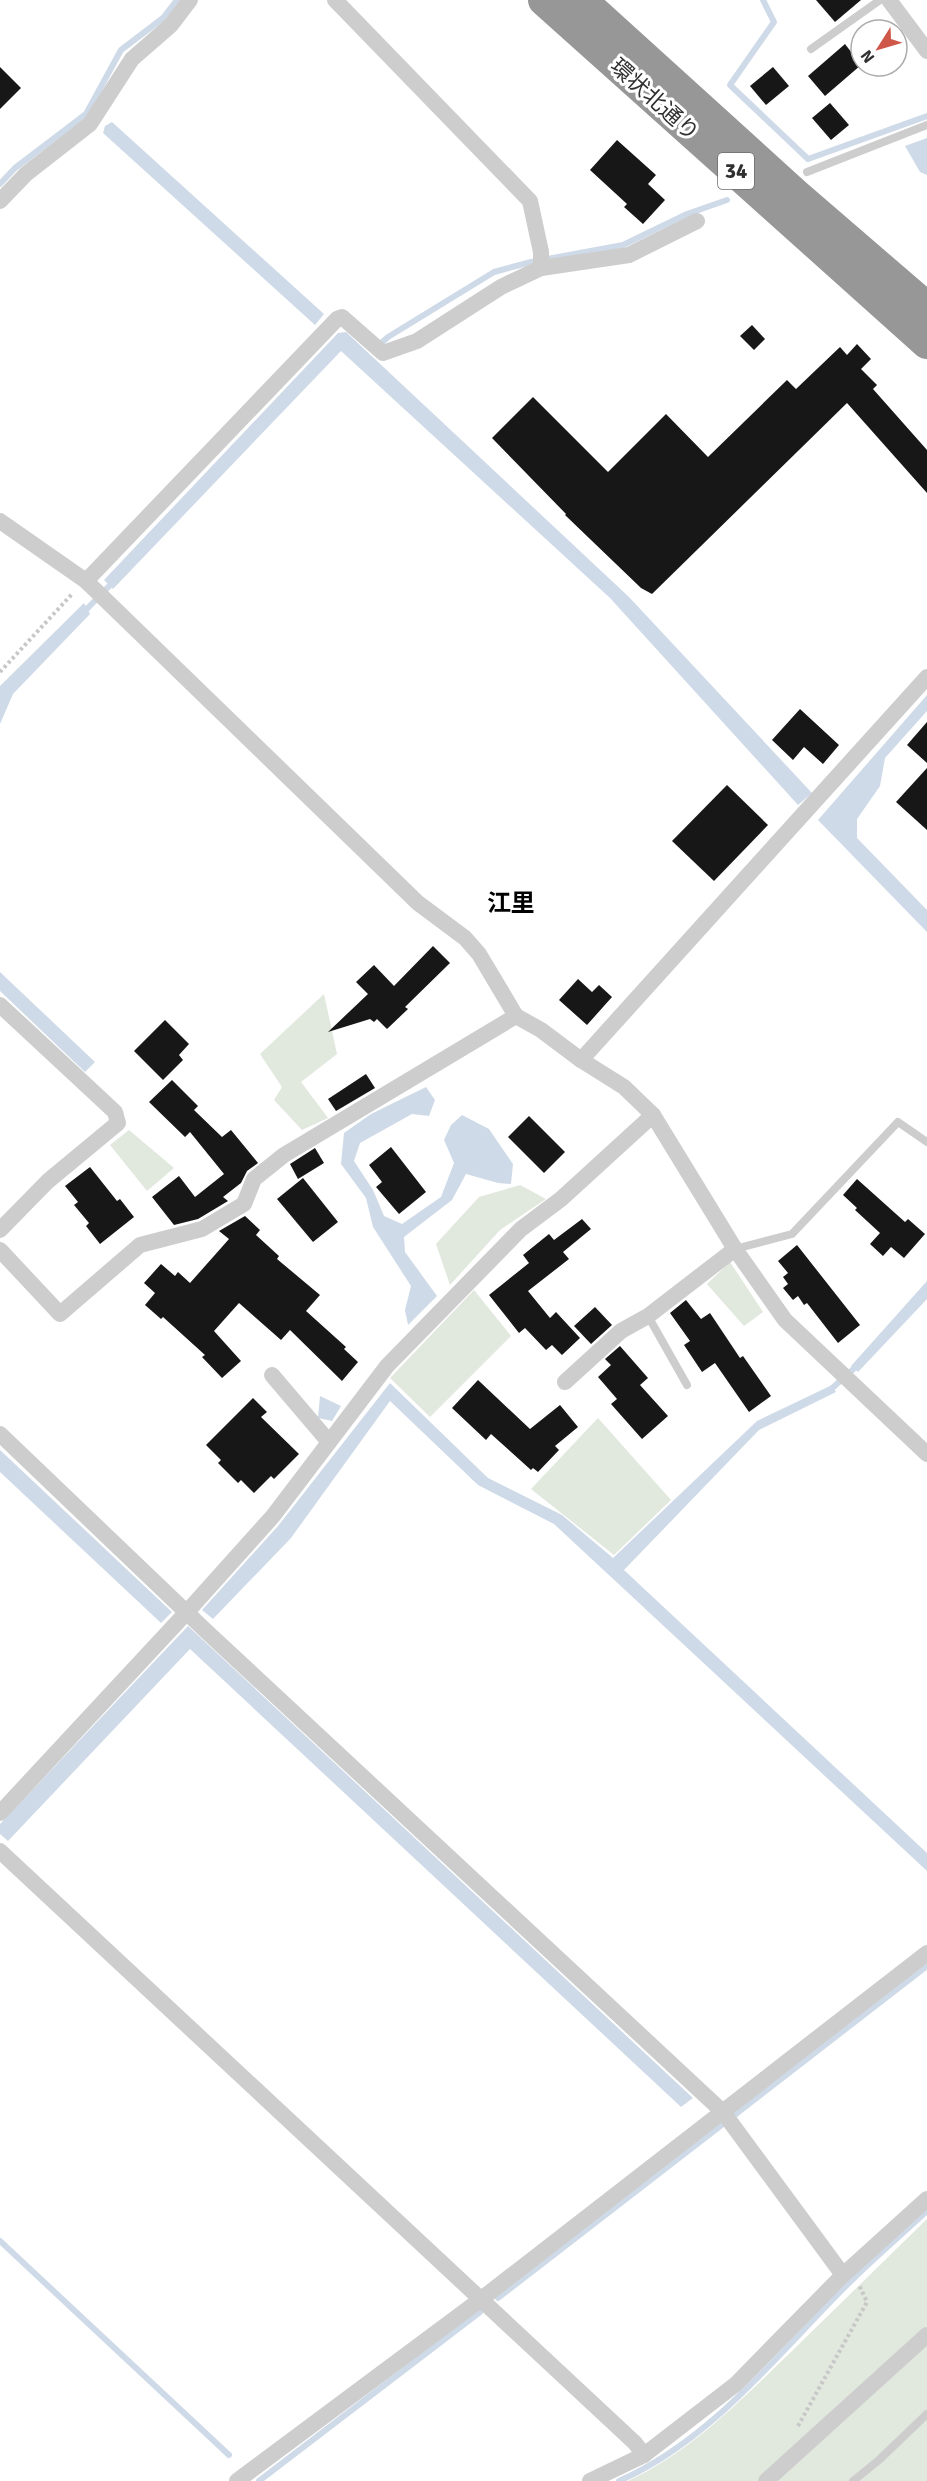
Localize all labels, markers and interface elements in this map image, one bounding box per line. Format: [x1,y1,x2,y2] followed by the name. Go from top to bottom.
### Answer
[849,18,909,78] north arrow
[856,46,879,67] text: N
[605,53,705,146] street label: 環状北通り
[718,153,754,189] road number: 34
[487,888,535,918] district label: 江里

